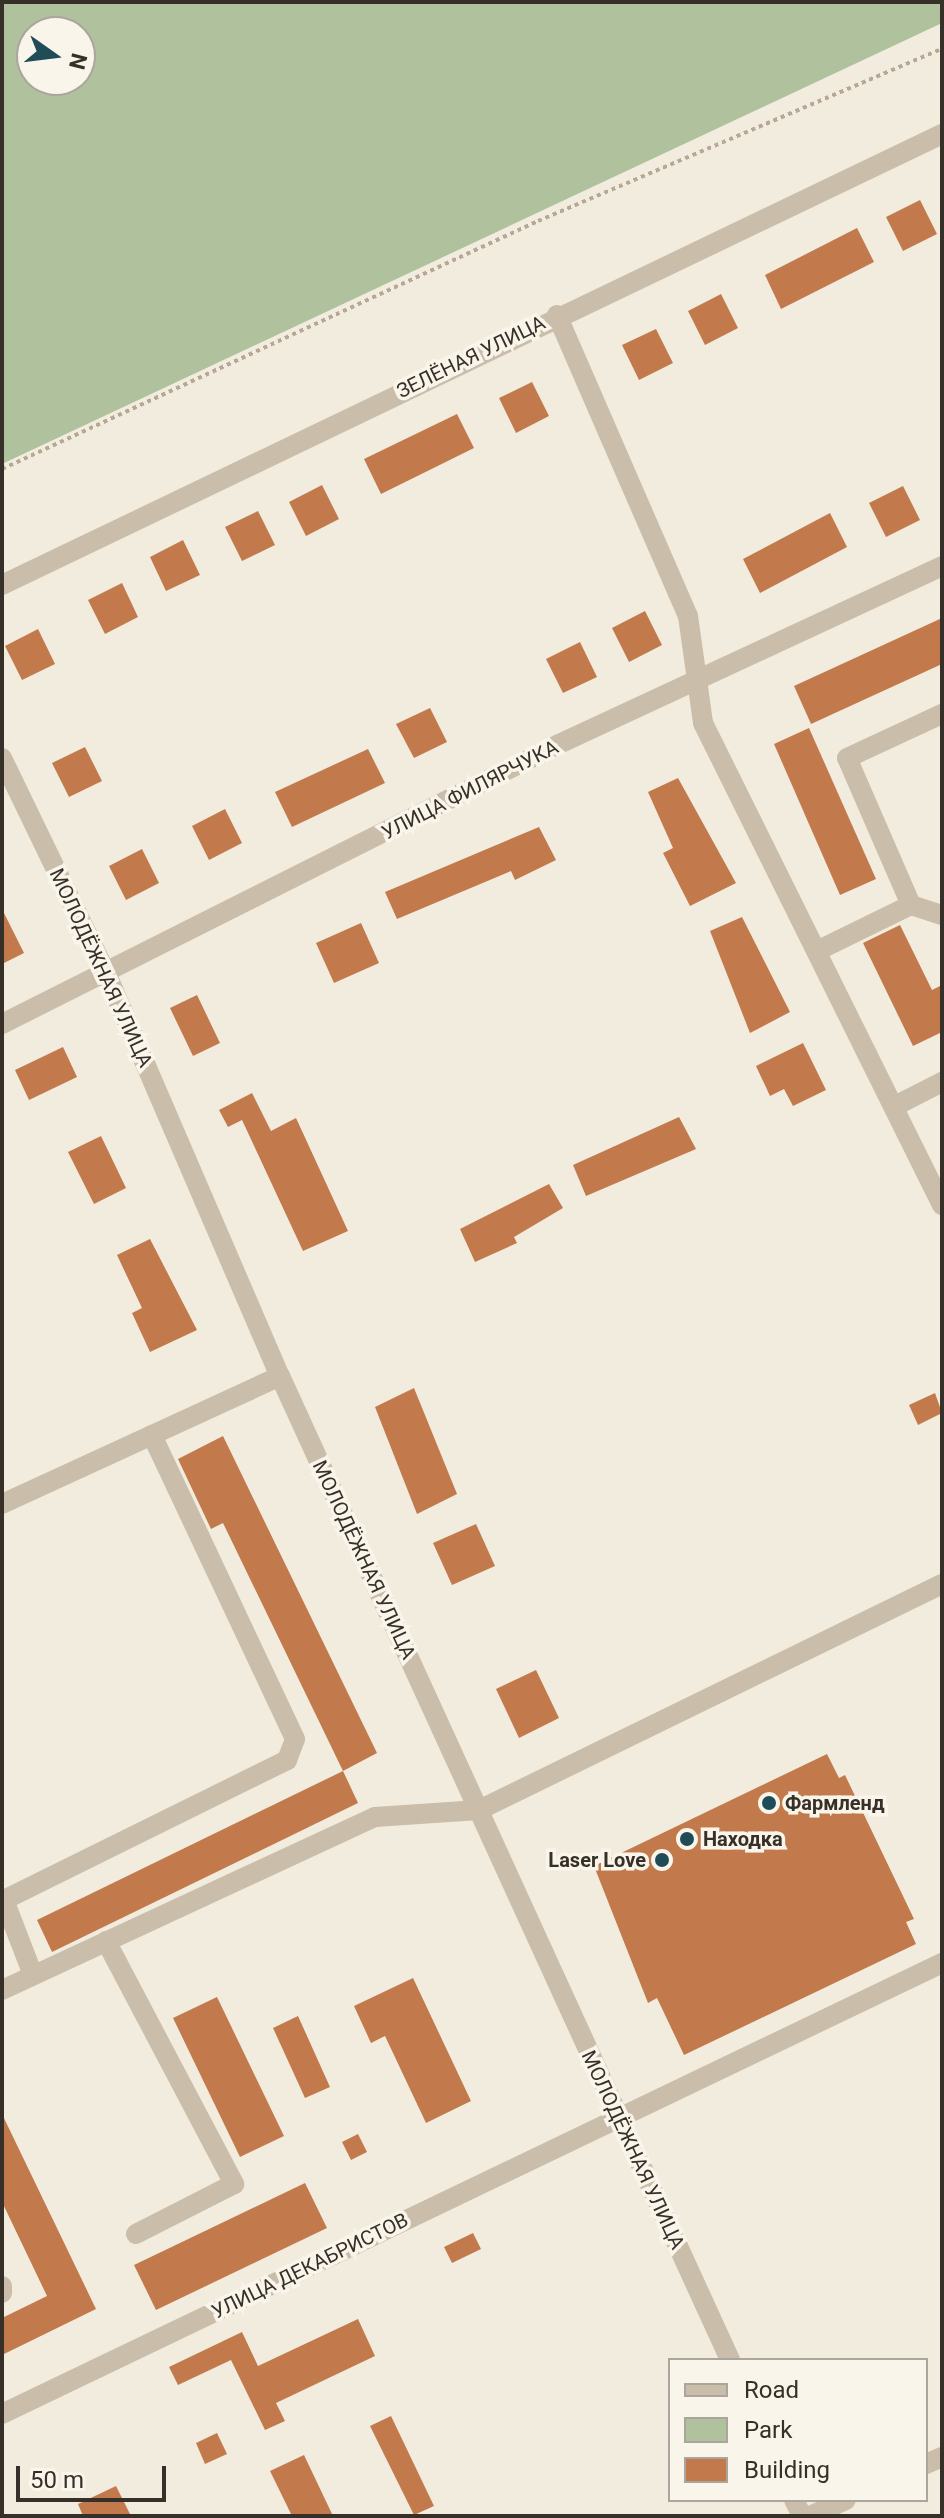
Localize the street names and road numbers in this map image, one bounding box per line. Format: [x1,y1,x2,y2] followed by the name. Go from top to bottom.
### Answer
[393,311,549,403] street label: ЗЕЛЁНАЯ УЛИЦА
[378,735,562,845] street label: УЛИЦА ФИЛЯРЧУКА
[44,865,158,1071] street label: МОЛОДЁЖНАЯ УЛИЦА
[307,1457,421,1663] street label: МОЛОДЁЖНАЯ УЛИЦА
[576,2047,690,2253] street label: МОЛОДЁЖНАЯ УЛИЦА
[208,2208,412,2324] street label: УЛИЦА ДЕКАБРИСТОВ

